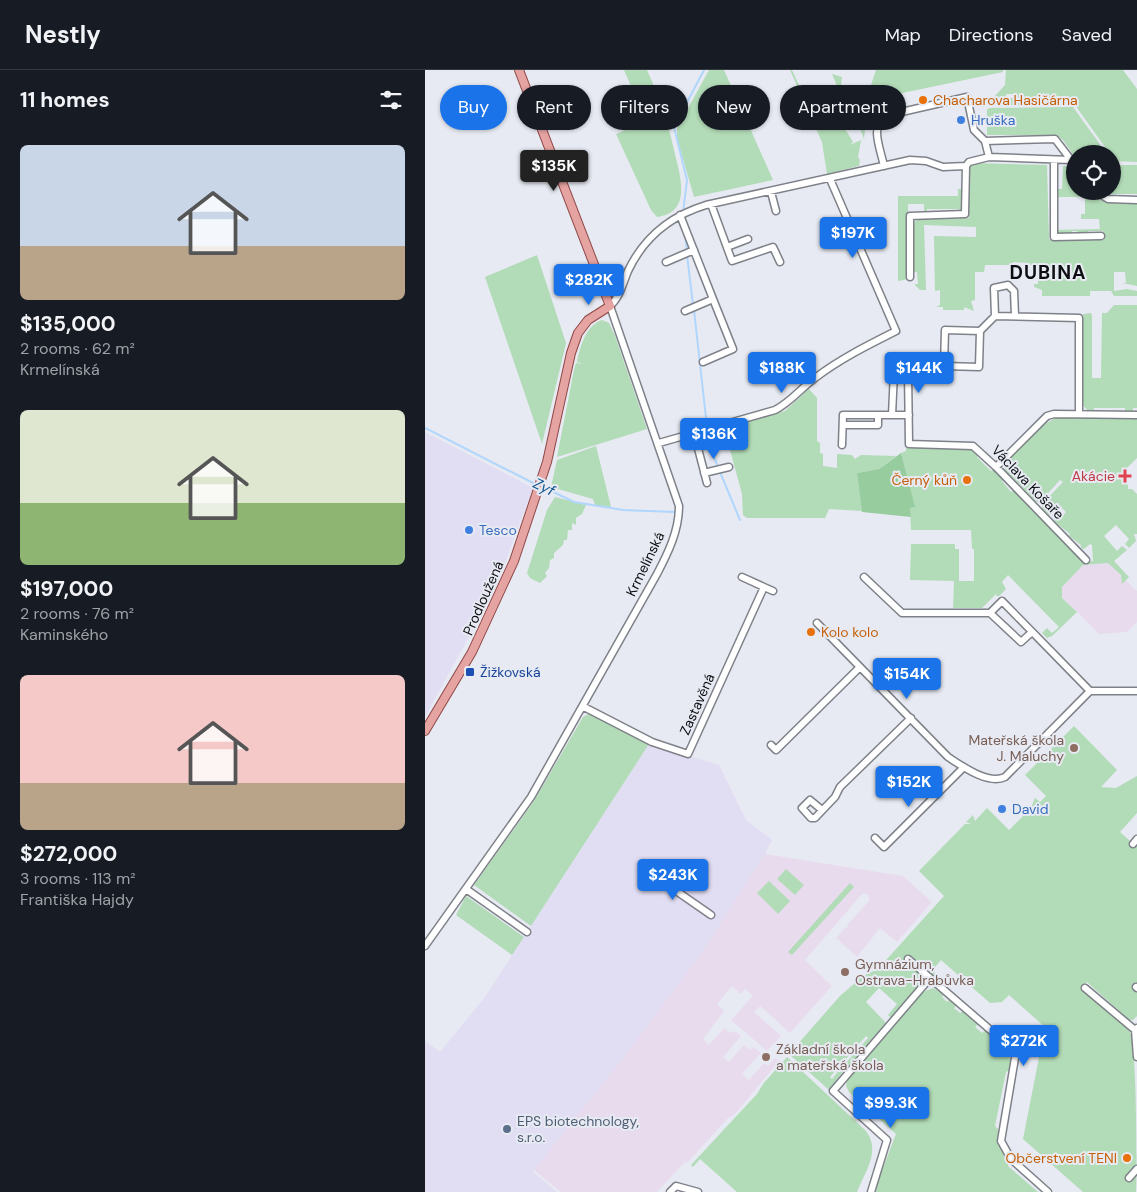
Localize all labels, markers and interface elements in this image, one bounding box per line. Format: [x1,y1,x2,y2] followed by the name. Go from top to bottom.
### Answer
[25,19,101,50] text: Nestly
[885,23,921,47] text: Map
[949,23,1034,47] text: Directions
[1062,23,1112,47] text: Saved
[440,85,507,130] chip: Buy
[517,85,591,130] chip: Rent
[601,85,688,130] chip: Filters
[698,85,770,130] chip: New
[780,85,906,130] chip: Apartment
[20,86,110,114] text: 11 homes
[377,86,405,114] icon: filters
[933,91,1078,109] place label: Chacharova Hasičárna
[917,94,929,106] marker: Chacharova Hasičárna
[971,111,1015,129] place label: Hruška
[955,114,967,126] marker: Hruška
[1066,145,1121,200] map controls
[1066,145,1121,200] button: locate
[519,150,589,192] pin: $135K
[531,155,577,176] text: $135K
[168,178,258,268] icon: home
[818,216,888,259] pin: $197K
[831,222,875,243] text: $197K
[1009,260,1087,285] district label: DUBINA
[554,264,624,306] pin: $282K
[565,269,613,290] text: $282K
[20,310,116,338] text: $135,000
[20,338,135,359] text: 2 rooms · 62 m²
[747,352,817,394] pin: $188K
[884,352,954,394] pin: $144K
[759,357,805,378] text: $188K
[896,357,942,378] text: $144K
[20,359,100,380] text: Krmelínská
[679,418,749,460] pin: $136K
[691,423,737,444] text: $136K
[988,441,1068,523] street label: Václava Košaře
[168,443,258,533] icon: home
[1072,467,1115,485] place label: Akácie
[1119,470,1131,482] marker: Akácie
[891,471,957,489] place label: Černý kůň
[530,473,559,501] water label: Zyf
[961,474,973,486] marker: Černý kůň
[479,521,517,539] place label: Tesco
[463,524,475,536] marker: Tesco
[622,529,668,599] street label: Krmelínská
[459,558,507,638] street label: Prodloužená
[20,575,113,603] text: $197,000
[20,603,134,624] text: 2 rooms · 76 m²
[821,623,878,641] place label: Kolo kolo
[20,624,108,645] text: Kaminského
[805,626,817,638] marker: Kolo kolo
[872,658,942,700] pin: $154K
[480,663,541,681] place label: Žižkovská
[884,663,930,684] text: $154K
[464,666,476,678] marker: Žižkovská
[675,670,719,738] street label: Zastavěná
[168,708,258,798] icon: home
[968,731,1064,765] place label: Mateřská škola J. Maluchy
[1068,742,1080,754] marker: Mateřská škola J. Maluchy
[874,766,944,808] pin: $152K
[886,771,932,792] text: $152K
[1012,800,1049,818] place label: David
[996,803,1008,815] marker: David
[20,840,117,868] text: $272,000
[638,858,708,901] pin: $243K
[648,864,698,885] text: $243K
[20,868,136,889] text: 3 rooms · 113 m²
[20,889,134,910] text: Františka Hajdy
[855,955,974,989] place label: Gymnázium, Ostrava-Hrabůvka
[839,966,851,978] marker: Gymnázium, Ostrava-Hrabůvka
[989,1024,1059,1067] pin: $272K
[1001,1030,1047,1051] text: $272K
[776,1040,884,1074] place label: Základní škola a mateřská škola
[760,1051,772,1063] marker: Základní škola a mateřská škola
[850,1086,932,1129] pin: $99.3K
[864,1092,918,1113] text: $99.3K
[517,1112,640,1146] place label: EPS biotechnology, s.r.o.
[501,1123,513,1135] marker: EPS biotechnology, s.r.o.
[1005,1149,1117,1167] place label: Občerstvení TENI
[1121,1152,1133,1164] marker: Občerstvení TENI

